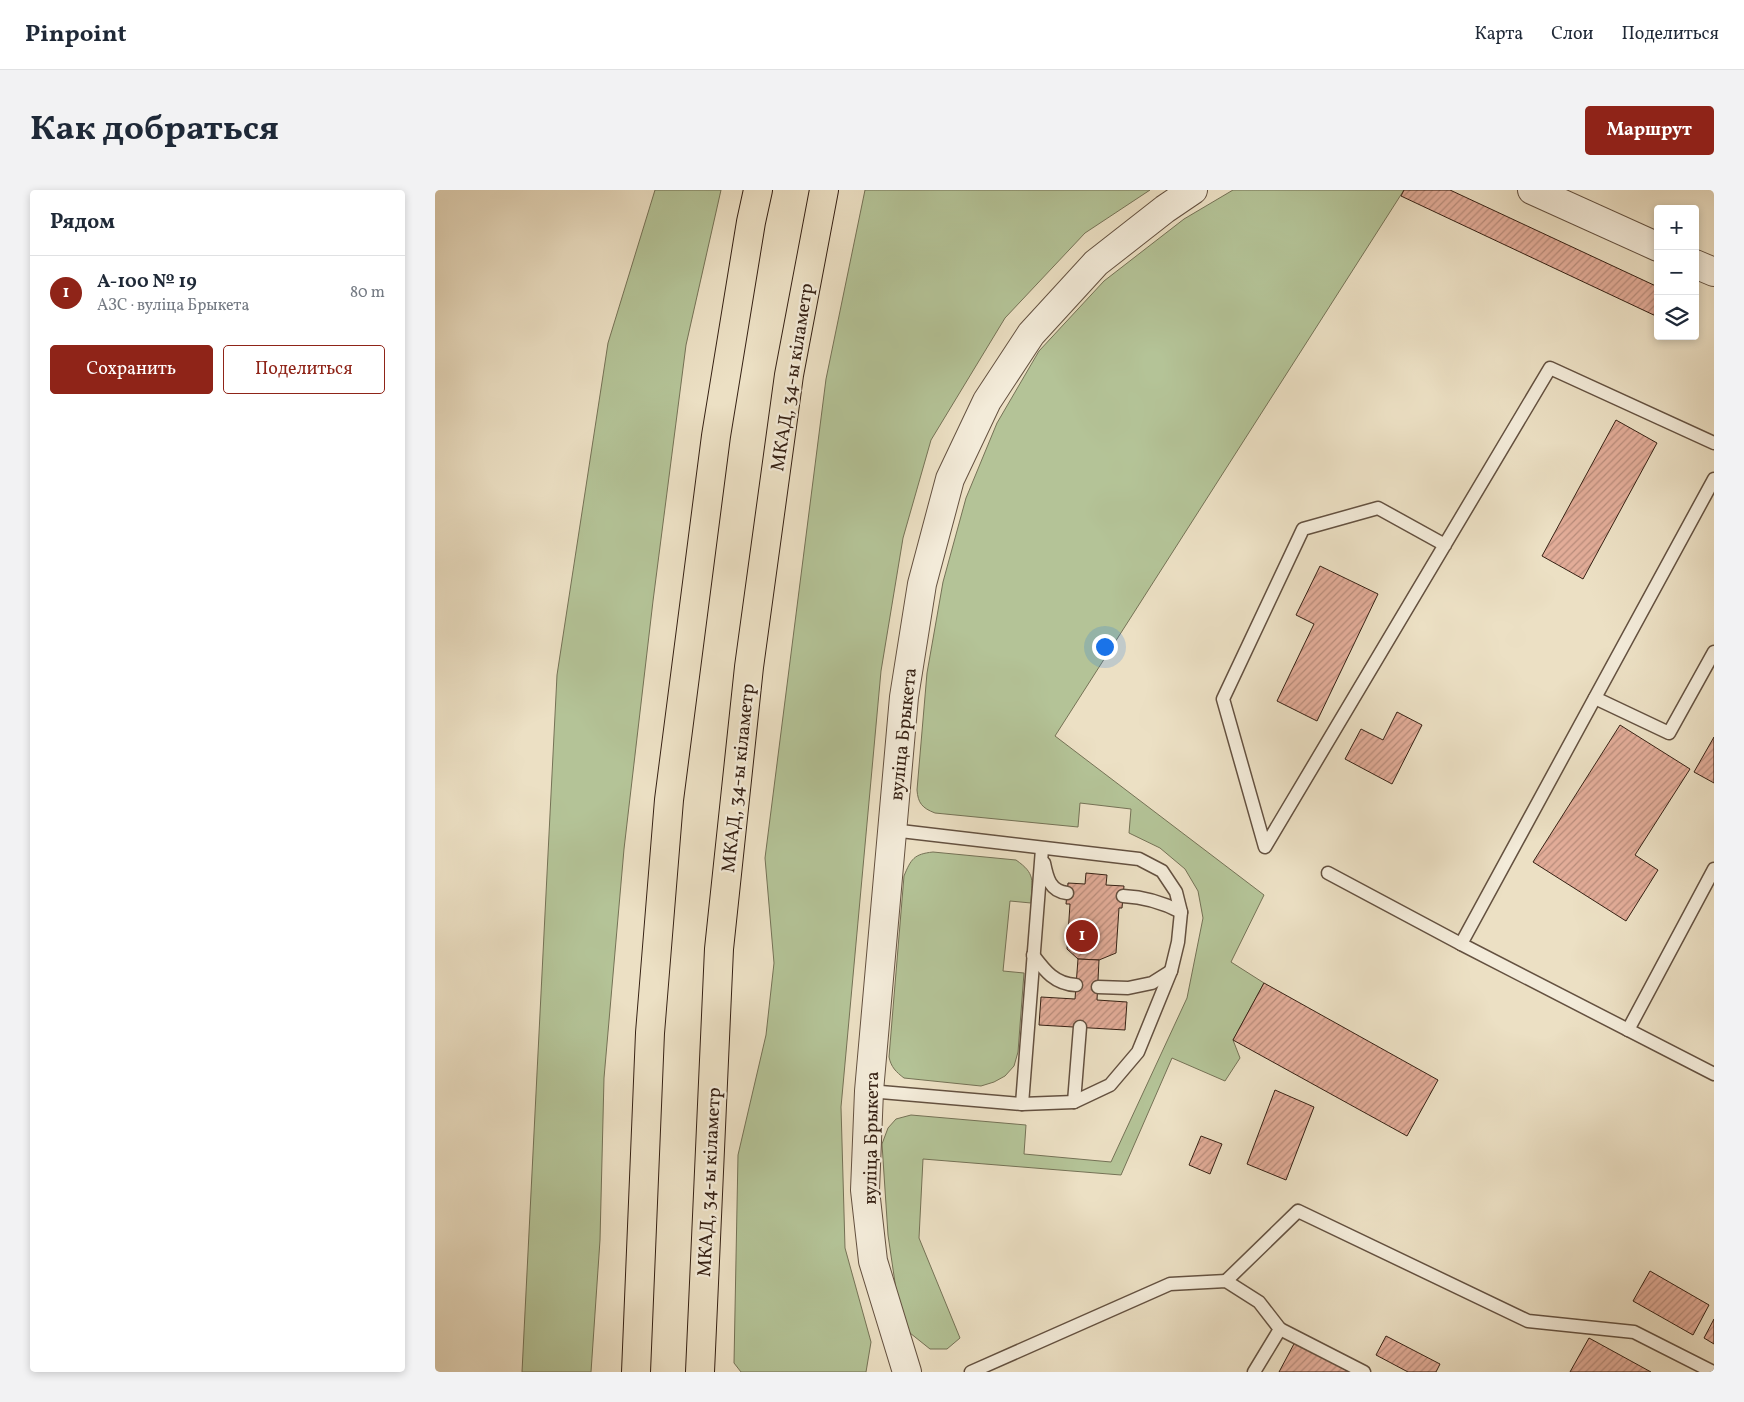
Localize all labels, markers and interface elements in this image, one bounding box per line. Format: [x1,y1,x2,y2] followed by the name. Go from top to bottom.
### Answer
[25,18,127,52] text: Pinpoint
[1475,22,1523,47] text: Карта
[1551,22,1593,47] text: Слои
[1621,22,1719,47] text: Поделиться
[30,106,279,154] text: Как добраться
[1585,106,1714,155] button: Маршрут
[1654,205,1699,340] map controls
[1654,205,1699,250] button: +
[50,208,115,237] text: Рядом
[1654,250,1699,295] button: −
[97,269,197,295] text: А-100 № 19
[765,281,821,473] street label: МКАД, 34-ы кіламетр
[63,282,69,304] text: 1
[350,282,385,304] text: 80 m
[97,295,249,317] text: АЗС · вуліца Брыкета
[1654,295,1699,340] button: layers
[50,345,213,394] button: Сохранить
[223,345,385,394] button: Поделиться
[1092,634,1118,660] your location
[884,666,924,802] street label: вуліца Брыкета
[716,682,762,874] street label: МКАД, 34-ы кіламетр
[1066,917,1098,955] pin: 1
[858,1071,886,1205] street label: вуліца Брыкета
[692,1086,728,1278] street label: МКАД, 34-ы кіламетр

